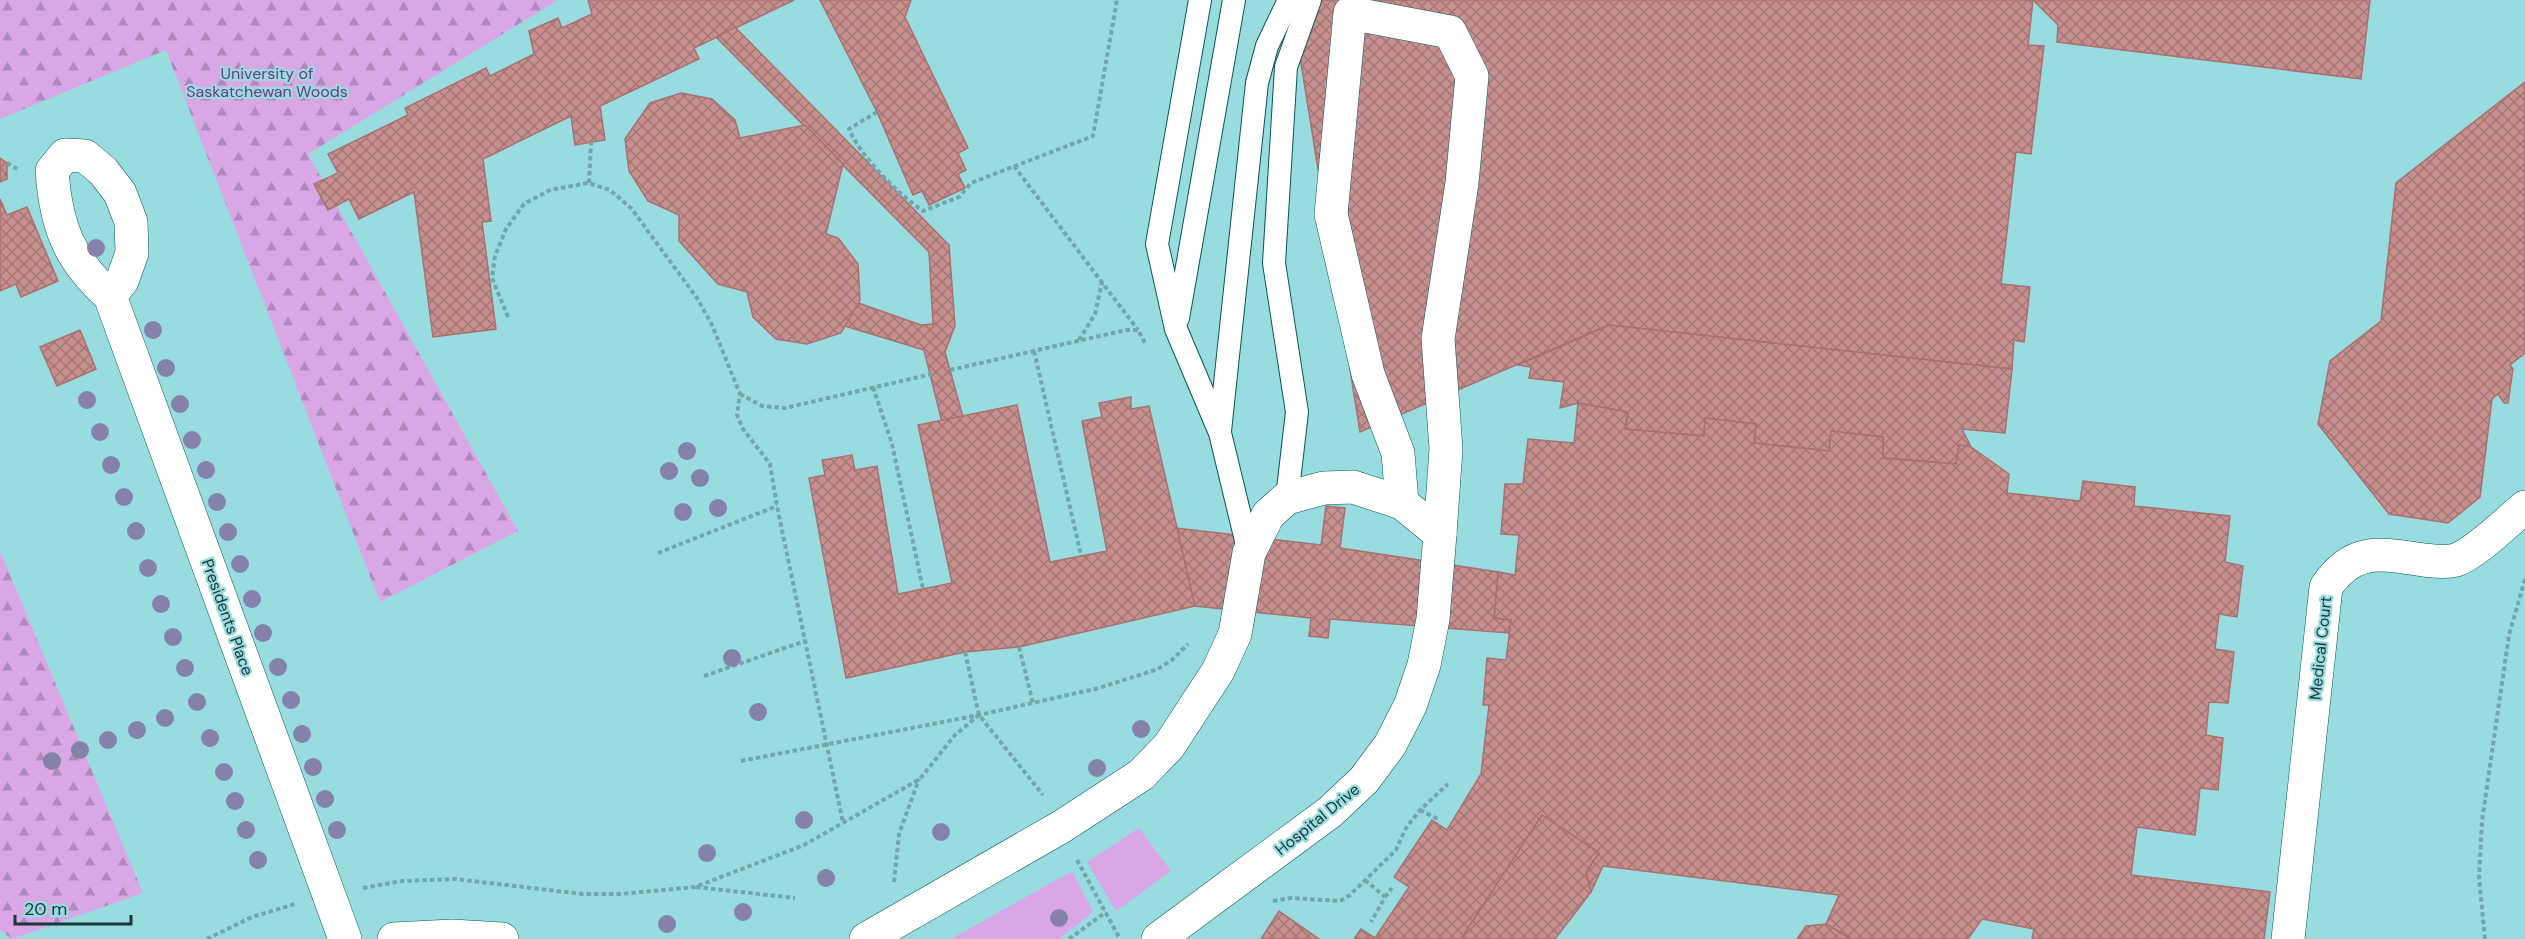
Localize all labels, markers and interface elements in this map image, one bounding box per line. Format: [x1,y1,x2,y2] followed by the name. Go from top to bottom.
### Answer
[186,63,348,102] park label: University of Saskatchewan Woods
[197,556,258,678] street label: Presidents Place
[2305,595,2336,701] street label: Medical Court
[1271,779,1364,860] street label: Hospital Drive
[15,888,130,926] scale bar
[24,897,67,921] text: 20 m

